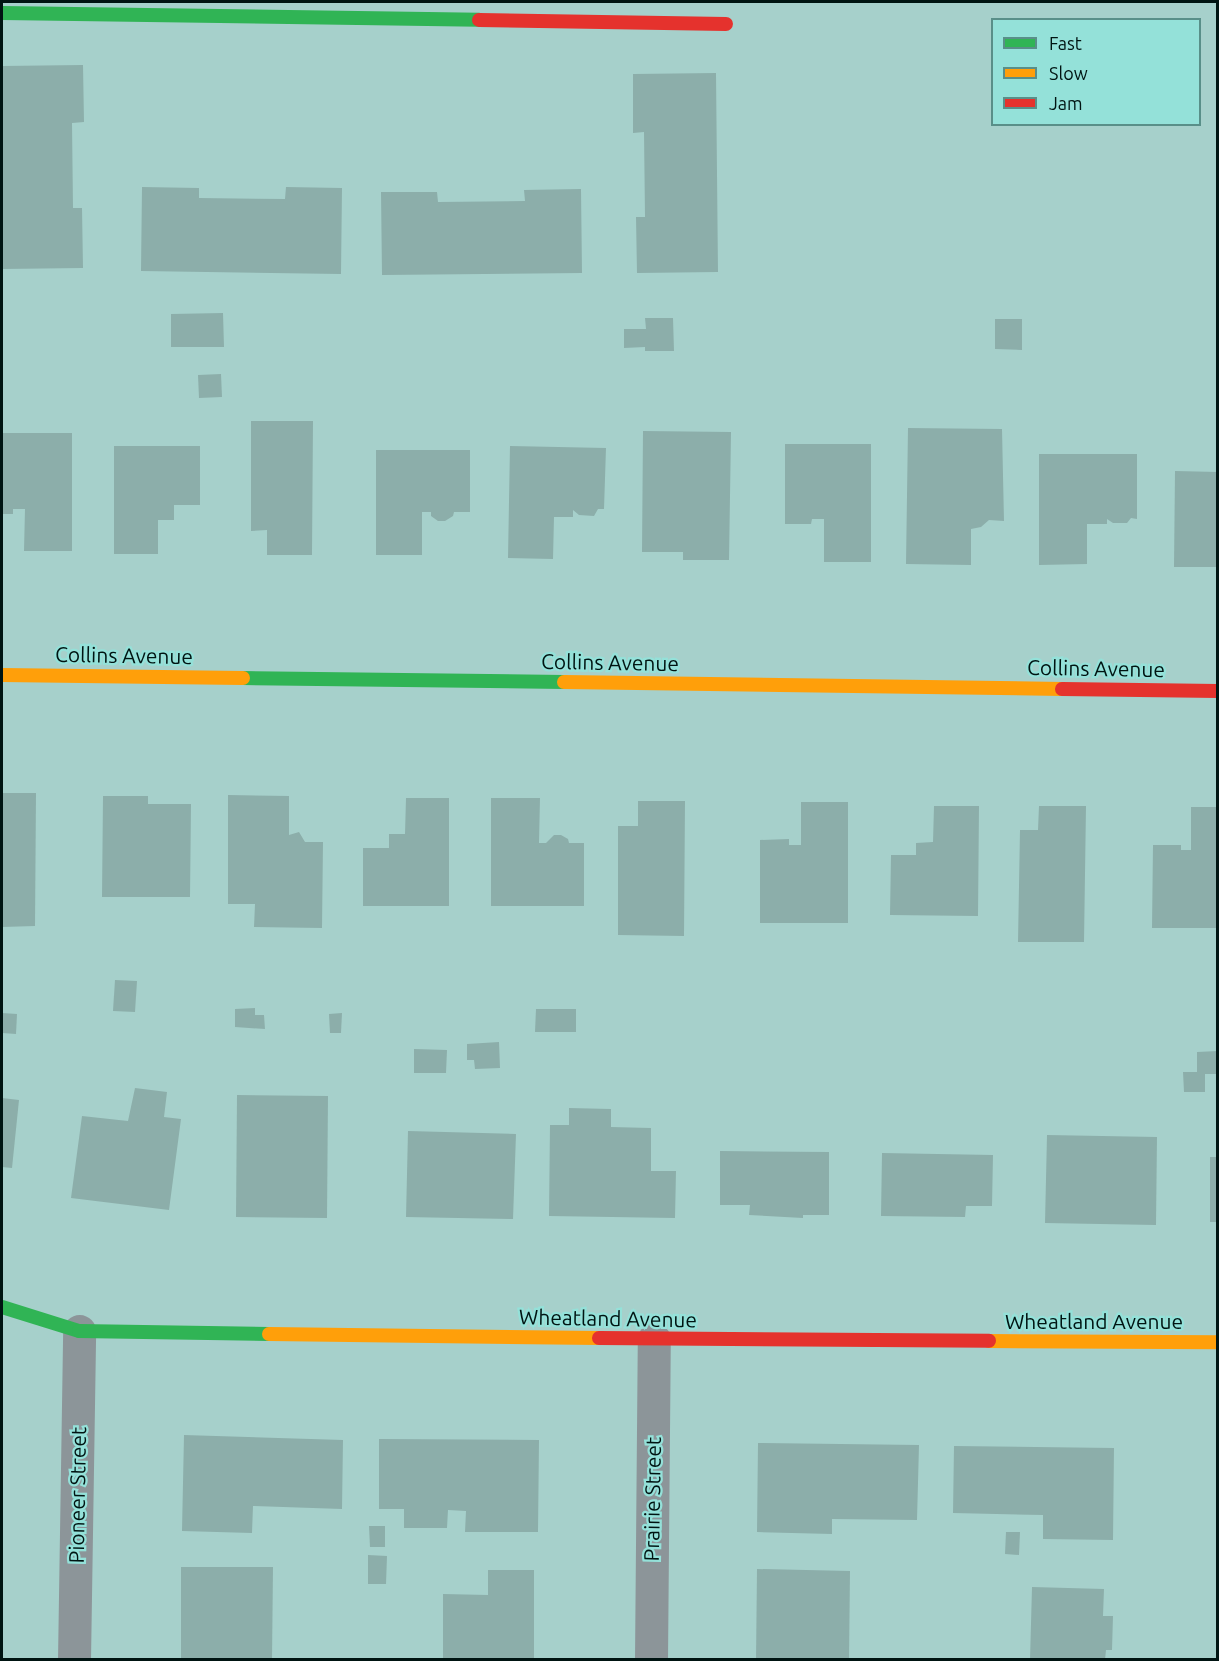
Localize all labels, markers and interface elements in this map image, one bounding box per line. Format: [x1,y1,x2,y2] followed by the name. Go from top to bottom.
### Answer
[991,18,1201,126] legend
[1049,33,1082,53] text: Fast
[1049,63,1088,83] text: Slow
[1049,93,1083,113] text: Jam
[55,641,193,669] street label: Collins Avenue
[541,648,679,676] street label: Collins Avenue
[1027,654,1165,682] street label: Collins Avenue
[519,1304,697,1332] street label: Wheatland Avenue
[1005,1308,1183,1334] street label: Wheatland Avenue
[63,1427,91,1563] street label: Pioneer Street
[638,1437,666,1561] street label: Prairie Street

